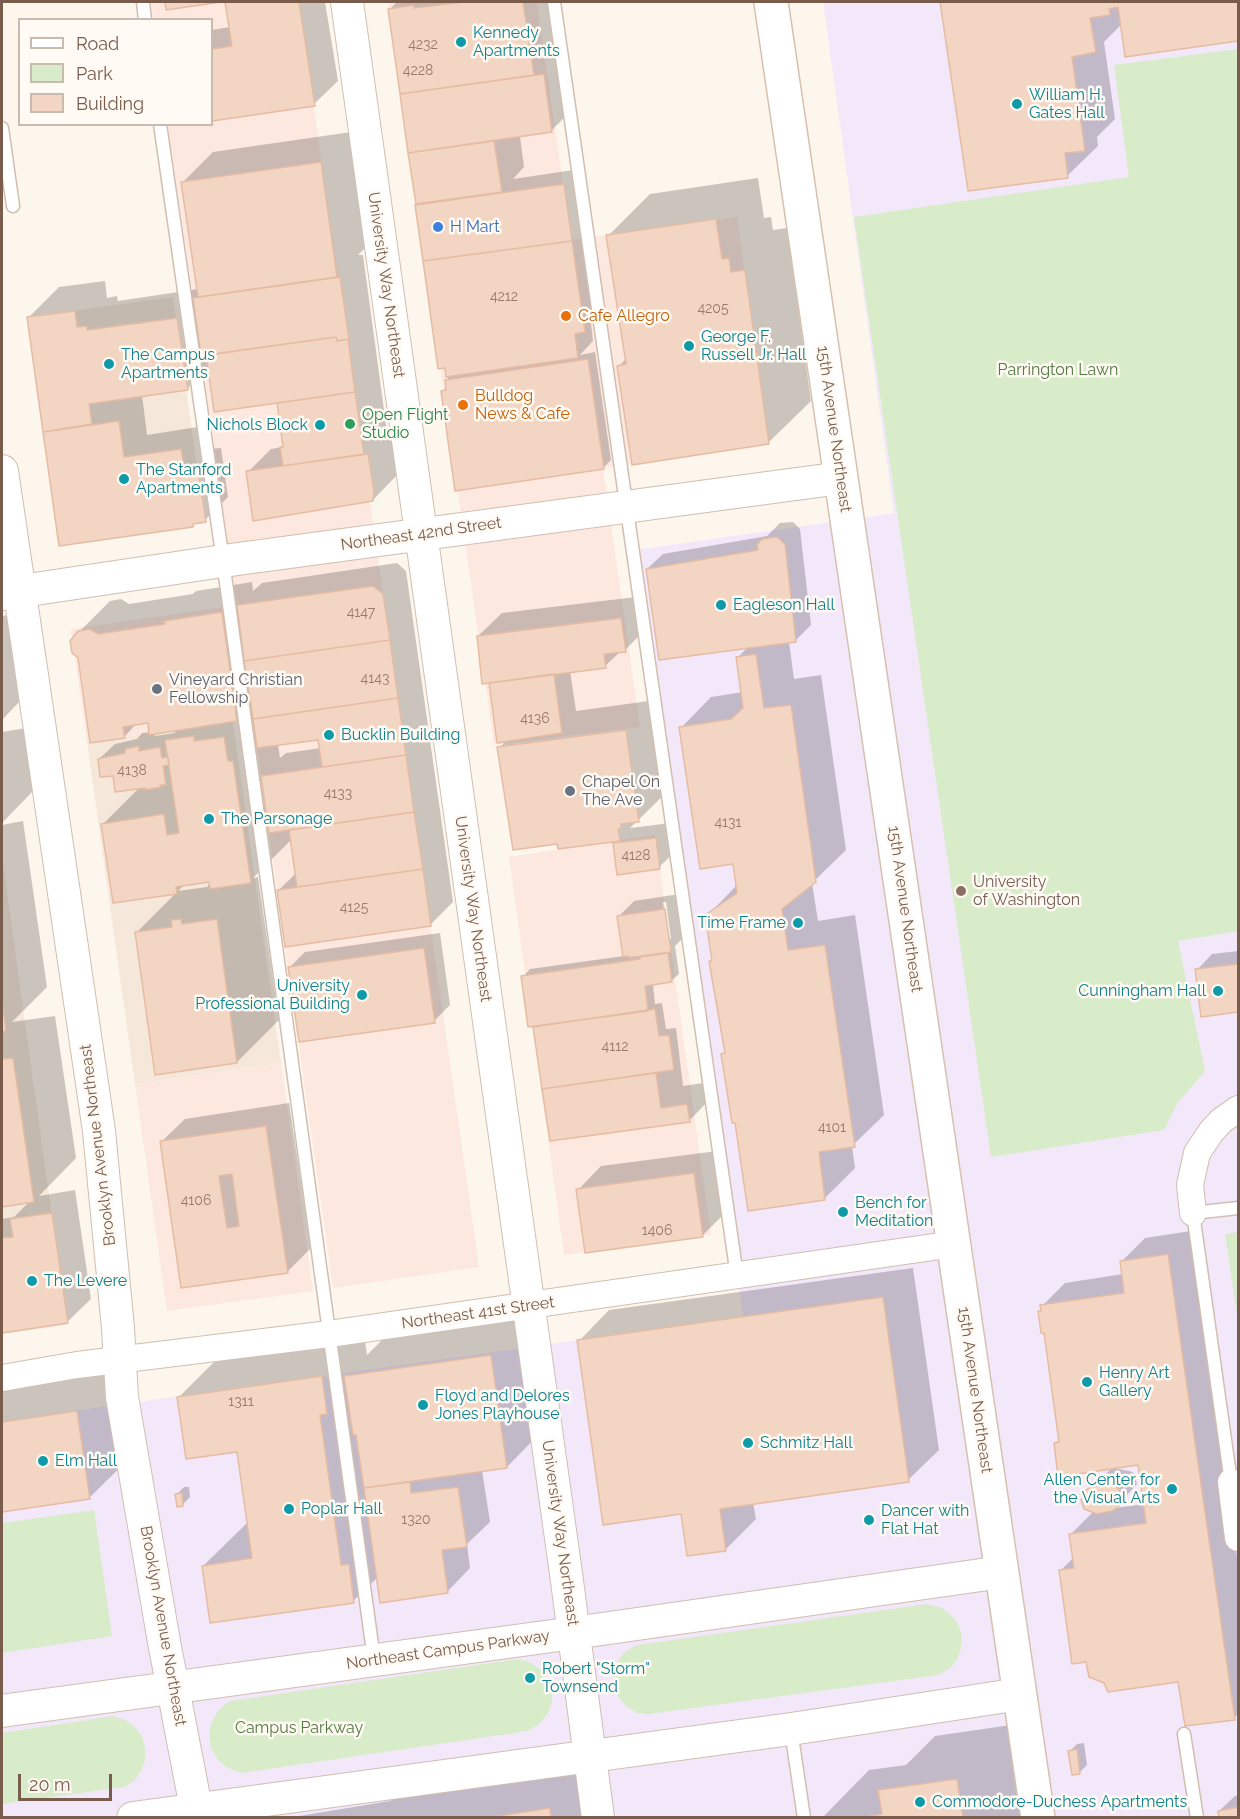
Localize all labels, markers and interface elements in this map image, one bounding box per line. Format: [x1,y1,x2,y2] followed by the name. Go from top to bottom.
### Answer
[18,18,213,126] legend
[473,23,560,61] place label: Kennedy Apartments
[76,33,119,54] text: Road
[454,35,468,49] marker: Kennedy Apartments
[408,37,438,53] house number: 4232
[76,63,113,84] text: Park
[403,63,433,79] house number: 4228
[1029,85,1105,123] place label: William H. Gates Hall
[76,93,144,114] text: Building
[1010,97,1024,111] marker: William H. Gates Hall
[363,191,409,379] street label: University Way Northeast
[450,217,500,237] place label: H Mart
[431,220,445,234] marker: H Mart
[490,289,518,305] house number: 4212
[697,301,729,317] house number: 4205
[578,306,670,326] place label: Cafe Allegro
[559,309,573,323] marker: Cafe Allegro
[701,327,806,365] place label: George F. Russell Jr. Hall
[682,339,696,353] marker: George F. Russell Jr. Hall
[121,345,215,383] place label: The Campus Apartments
[813,345,855,513] street label: 15th Avenue Northeast
[102,357,116,371] marker: The Campus Apartments
[998,360,1118,380] park label: Parrington Lawn
[475,386,570,424] place label: Bulldog News & Cafe
[456,398,470,412] marker: Bulldog News & Cafe
[362,405,448,443] place label: Open Flight Studio
[207,415,308,435] place label: Nichols Block
[343,417,357,431] marker: Open Flight Studio
[313,418,327,432] marker: Nichols Block
[136,460,231,498] place label: The Stanford Apartments
[117,472,131,486] marker: The Stanford Apartments
[339,513,503,555] street label: Northeast 42nd Street
[733,595,835,615] place label: Eagleson Hall
[714,598,728,612] marker: Eagleson Hall
[347,605,375,621] house number: 4147
[169,670,302,708] place label: Vineyard Christian Fellowship
[361,671,389,687] house number: 4143
[150,682,164,696] marker: Vineyard Christian Fellowship
[520,711,550,727] house number: 4136
[341,725,460,745] place label: Bucklin Building
[322,728,336,742] marker: Bucklin Building
[117,763,147,779] house number: 4138
[582,772,660,810] place label: Chapel On The Ave
[563,784,577,798] marker: Chapel On The Ave
[324,786,352,802] house number: 4133
[221,809,332,829] place label: The Parsonage
[202,812,216,826] marker: The Parsonage
[450,815,496,1003] street label: University Way Northeast
[714,815,742,831] house number: 4131
[884,825,926,993] street label: 15th Avenue Northeast
[621,848,651,864] house number: 4128
[973,872,1080,910] place label: University of Washington
[954,884,968,898] marker: University of Washington
[340,900,368,916] house number: 4125
[697,913,786,933] place label: Time Frame
[791,916,805,930] marker: Time Frame
[195,976,350,1014] place label: University Professional Building
[1078,981,1206,1001] place label: Cunningham Hall
[1211,984,1225,998] marker: Cunningham Hall
[355,988,369,1002] marker: University Professional Building
[602,1039,628,1055] house number: 4112
[76,1043,120,1247] street label: Brooklyn Avenue Northeast
[818,1120,846,1136] house number: 4101
[181,1193,211,1209] house number: 4106
[855,1193,933,1231] place label: Bench for Meditation
[836,1205,850,1219] marker: Bench for Meditation
[642,1223,672,1239] house number: 1406
[44,1271,127,1291] place label: The Levere
[25,1274,39,1288] marker: The Levere
[400,1293,556,1333] street label: Northeast 41st Street
[954,1306,996,1474] street label: 15th Avenue Northeast
[1099,1363,1170,1401] place label: Henry Art Gallery
[1080,1375,1094,1389] marker: Henry Art Gallery
[435,1386,570,1424] place label: Floyd and Delores Jones Playhouse
[228,1394,254,1410] house number: 1311
[416,1398,430,1412] marker: Floyd and Delores Jones Playhouse
[760,1433,852,1453] place label: Schmitz Hall
[741,1436,755,1450] marker: Schmitz Hall
[537,1439,583,1627] street label: University Way Northeast
[55,1451,117,1471] place label: Elm Hall
[36,1454,50,1468] marker: Elm Hall
[1044,1470,1160,1508] place label: Allen Center for the Visual Arts
[1165,1482,1179,1496] marker: Allen Center for the Visual Arts
[301,1499,382,1519] place label: Poplar Hall
[881,1501,969,1539] place label: Dancer with Flat Hat
[282,1502,296,1516] marker: Poplar Hall
[401,1512,431,1528] house number: 1320
[862,1513,876,1527] marker: Dancer with Flat Hat
[136,1524,190,1728] street label: Brooklyn Avenue Northeast
[345,1626,551,1674] street label: Northeast Campus Parkway
[542,1659,650,1697] place label: Robert "Storm" Townsend
[523,1671,537,1685] marker: Robert "Storm" Townsend
[235,1718,363,1738] park label: Campus Parkway
[21,1762,116,1800] scale bar
[29,1774,71,1795] text: 20 m
[932,1792,1187,1812] place label: Commodore-Duchess Apartments
[913,1795,927,1809] marker: Commodore-Duchess Apartments

